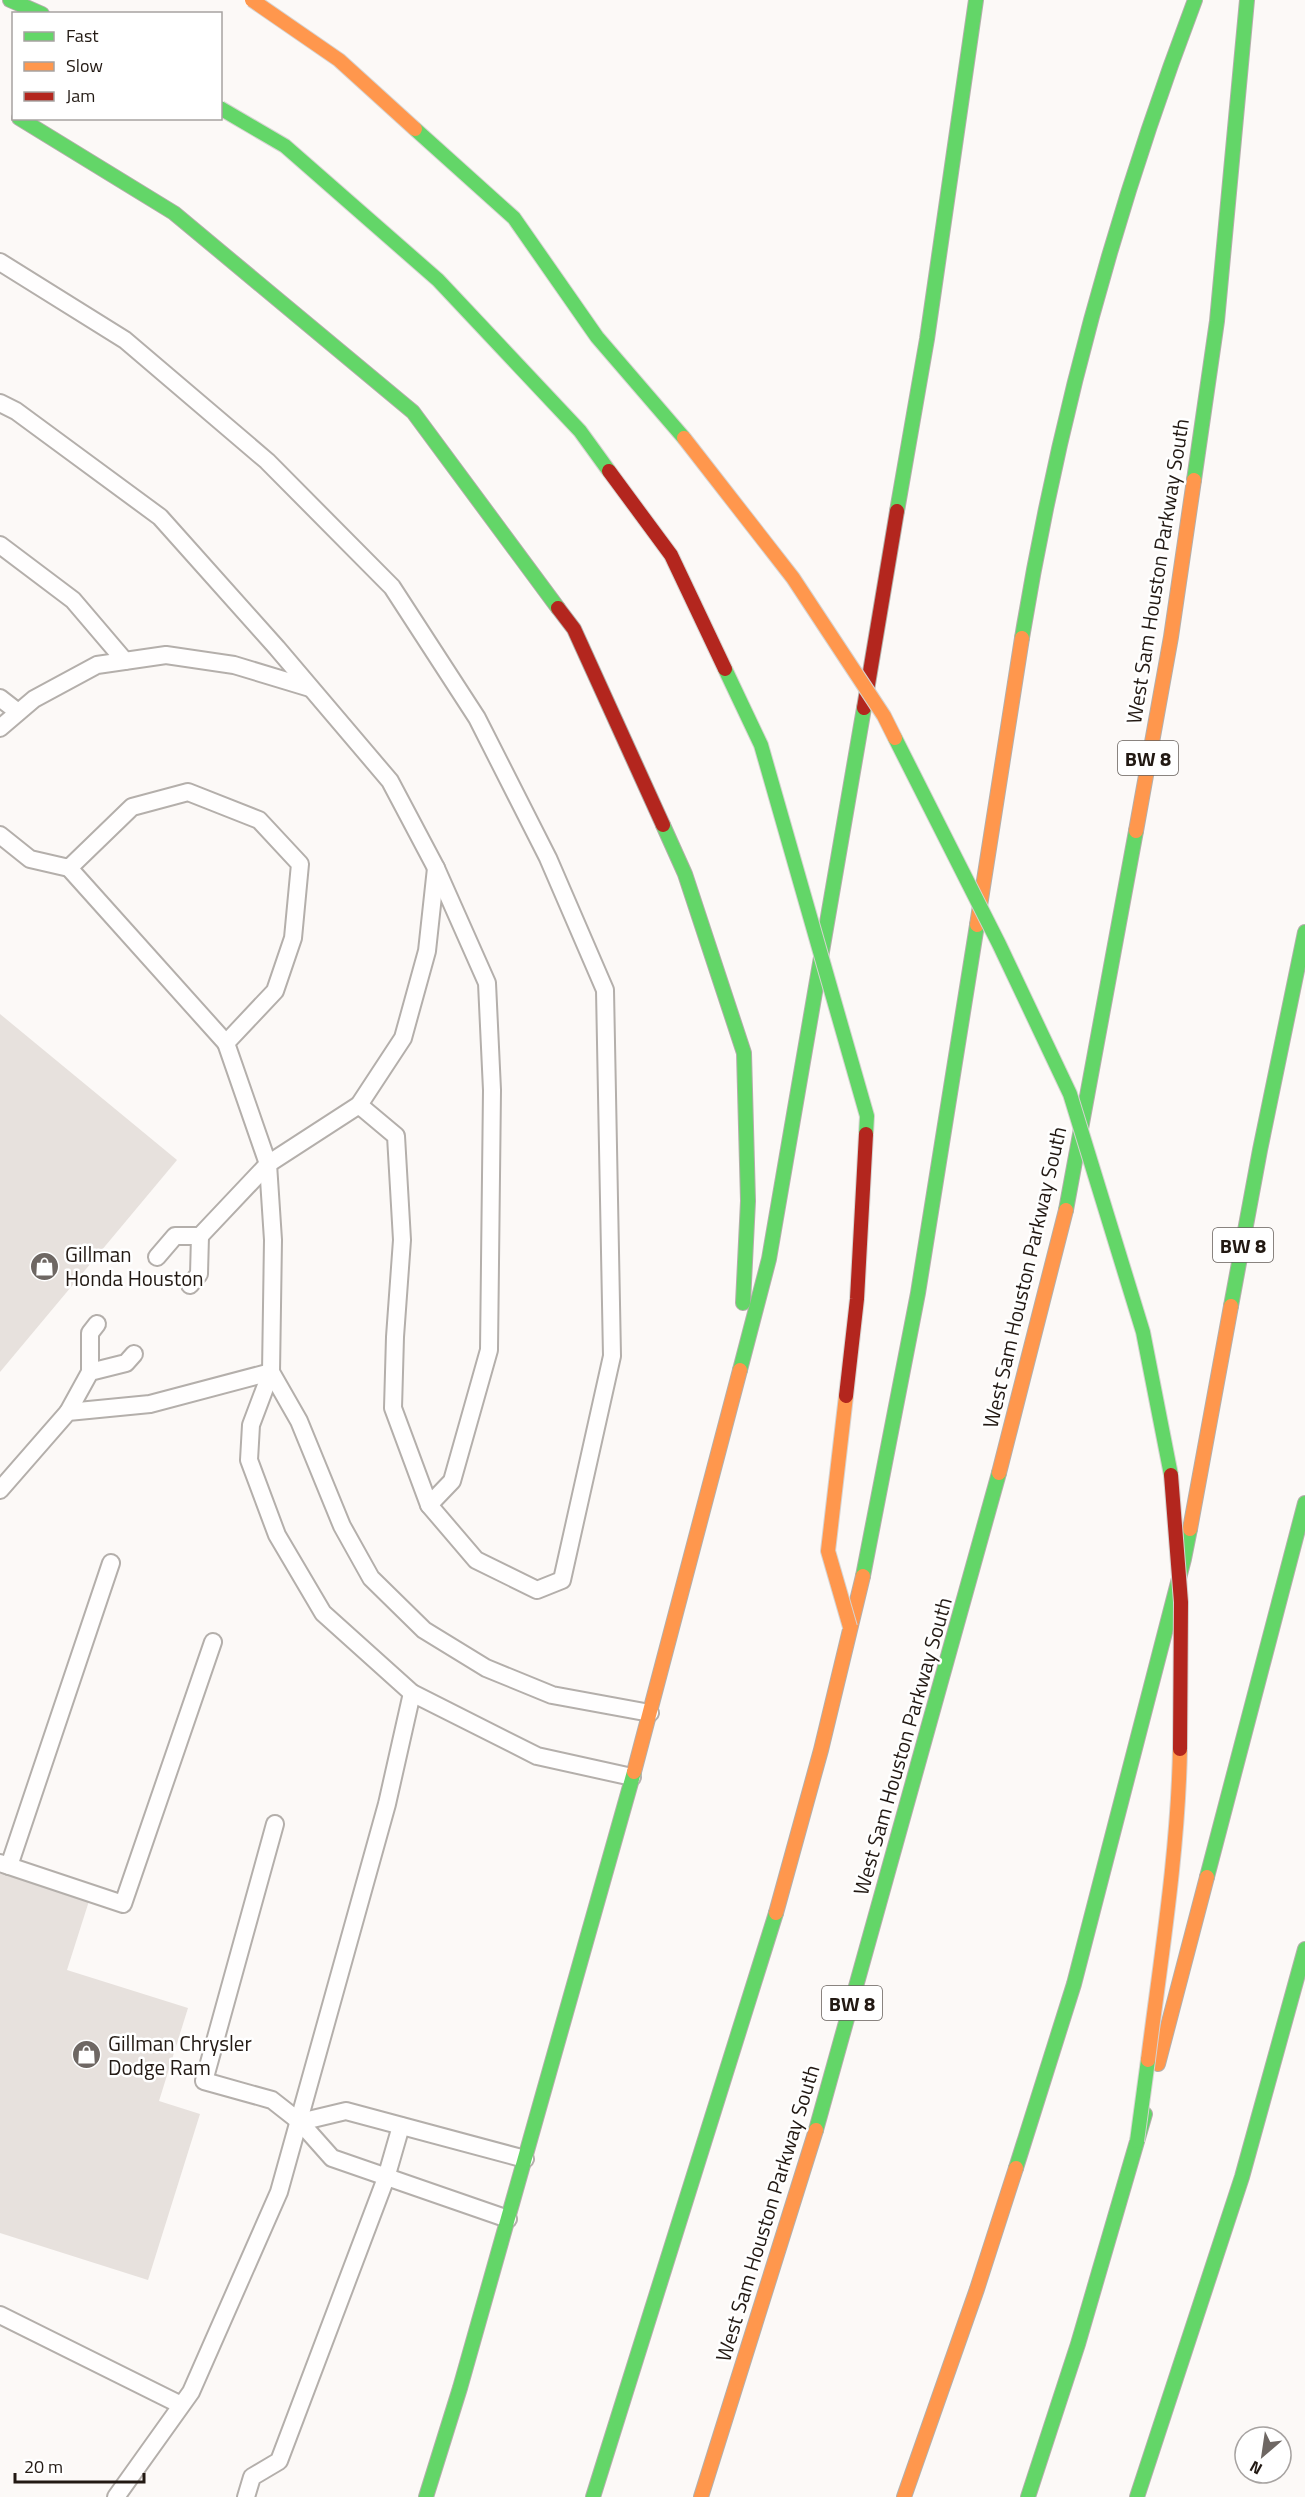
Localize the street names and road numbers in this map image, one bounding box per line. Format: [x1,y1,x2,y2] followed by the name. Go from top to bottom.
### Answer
[1117,416,1197,726] street label: West Sam Houston Parkway South
[1118,741,1178,775] road number: BW 8
[974,1123,1074,1431] street label: West Sam Houston Parkway South
[1213,1228,1273,1262] road number: BW 8
[844,1593,960,1899] street label: West Sam Houston Parkway South
[822,1986,882,2020] road number: BW 8
[707,2061,827,2365] street label: West Sam Houston Parkway South

